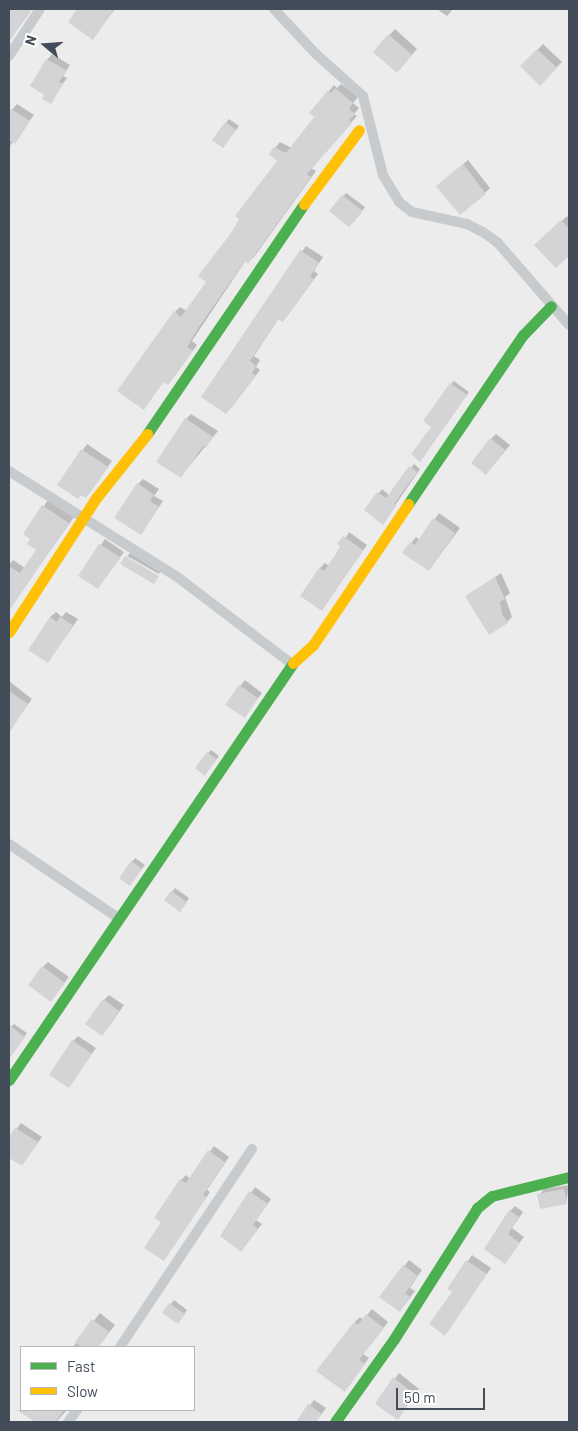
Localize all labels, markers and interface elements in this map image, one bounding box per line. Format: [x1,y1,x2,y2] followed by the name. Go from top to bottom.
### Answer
[20,20,70,70] north arrow
[21,33,40,47] text: N
[20,1346,195,1411] legend
[67,1357,95,1375] text: Fast
[398,1378,487,1410] scale bar
[67,1382,98,1400] text: Slow
[404,1388,436,1406] text: 50 m

